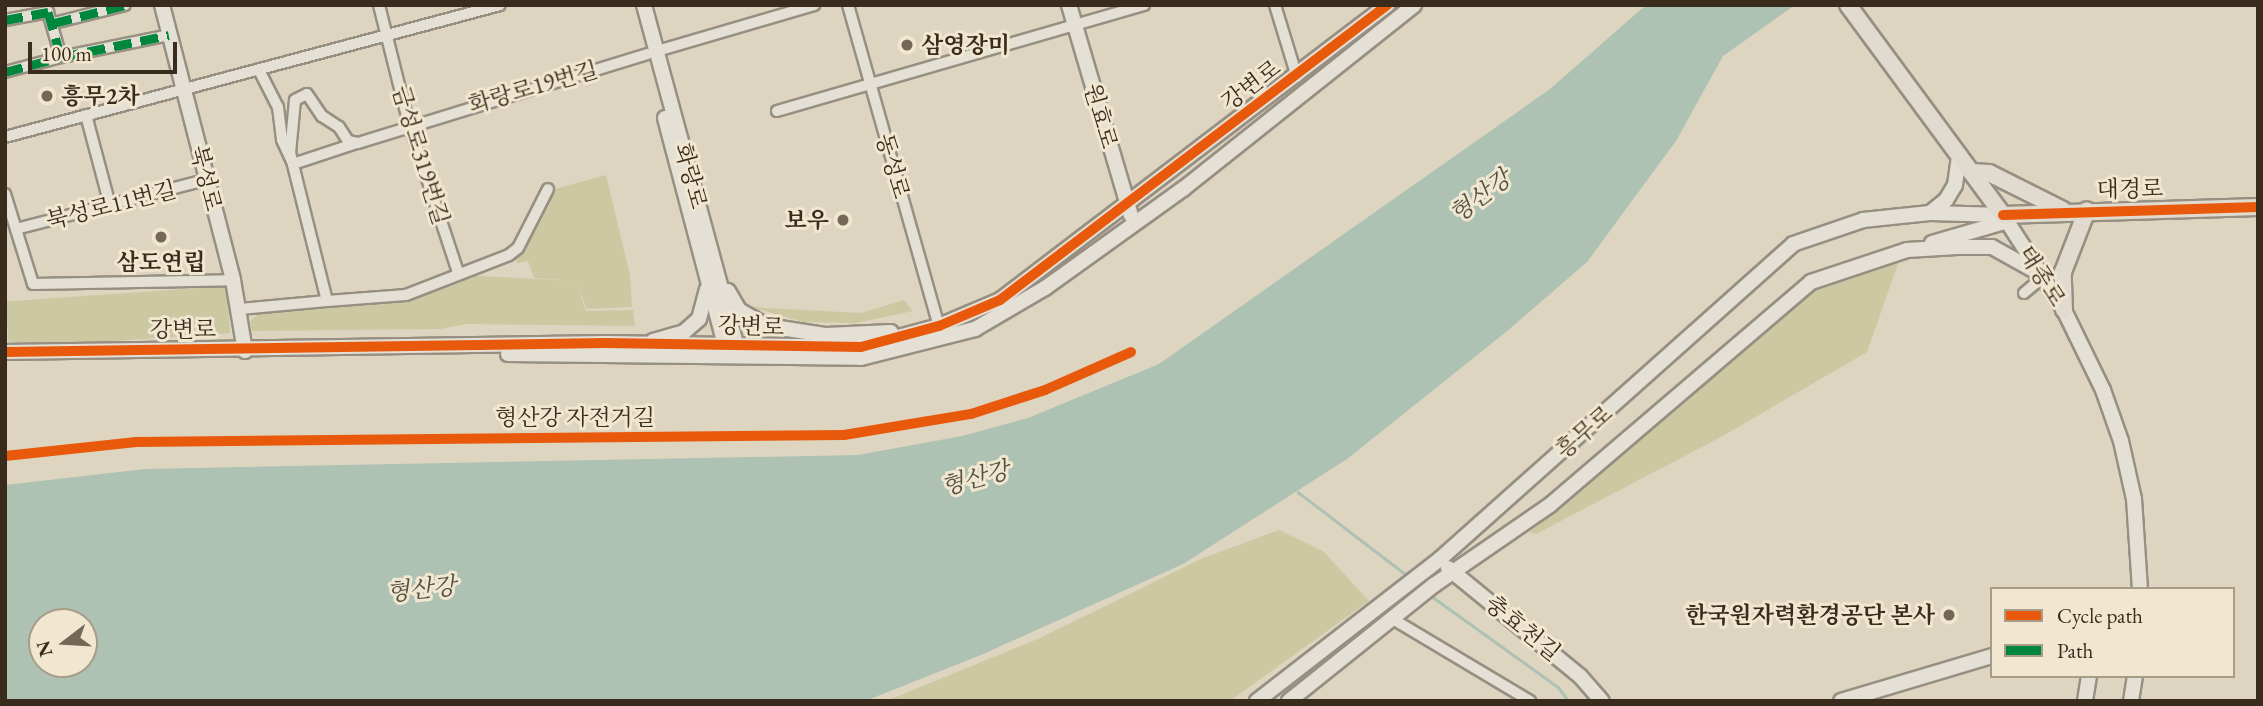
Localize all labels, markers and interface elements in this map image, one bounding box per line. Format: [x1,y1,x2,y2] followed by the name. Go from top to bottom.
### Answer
[32,28,180,72] scale bar
[921,31,1010,59] place label: 삼영장미
[899,37,915,53] marker: 삼영장미
[41,40,92,67] text: 100 m
[1216,54,1286,116] street label: 강변로
[465,55,601,119] street label: 화랑로19번길
[1079,80,1123,152] street label: 원효로
[61,82,140,110] place label: 흥무2차
[387,82,455,228] street label: 금성로319번길
[39,88,55,104] marker: 흥무2차
[871,130,915,202] street label: 동성로
[669,140,713,212] street label: 화랑로
[185,142,227,214] street label: 북성로
[1444,164,1516,228] water label: 형산강
[2096,175,2164,203] street label: 대경로
[43,176,179,234] street label: 북성로11번길
[785,206,829,234] place label: 보우
[835,212,851,228] marker: 보우
[153,229,169,245] marker: 삼도연립
[2013,240,2071,312] street label: 태종로
[117,248,205,276] place label: 삼도연립
[717,311,785,341] street label: 강변로
[150,315,216,343] street label: 강변로
[1550,400,1618,464] street label: 흥무로
[495,403,655,431] street label: 형산강 자전거길
[938,455,1012,501] water label: 형산강
[385,571,457,607] water label: 형산강
[1990,587,2235,678] legend
[1480,589,1566,667] street label: 충효천길
[1685,601,1935,629] place label: 한국원자력환경공단 본사
[2057,602,2143,629] text: Cycle path
[1941,607,1957,623] marker: 한국원자력환경공단 본사
[28,608,98,678] north arrow
[2057,637,2093,664] text: Path
[30,638,59,660] text: N

